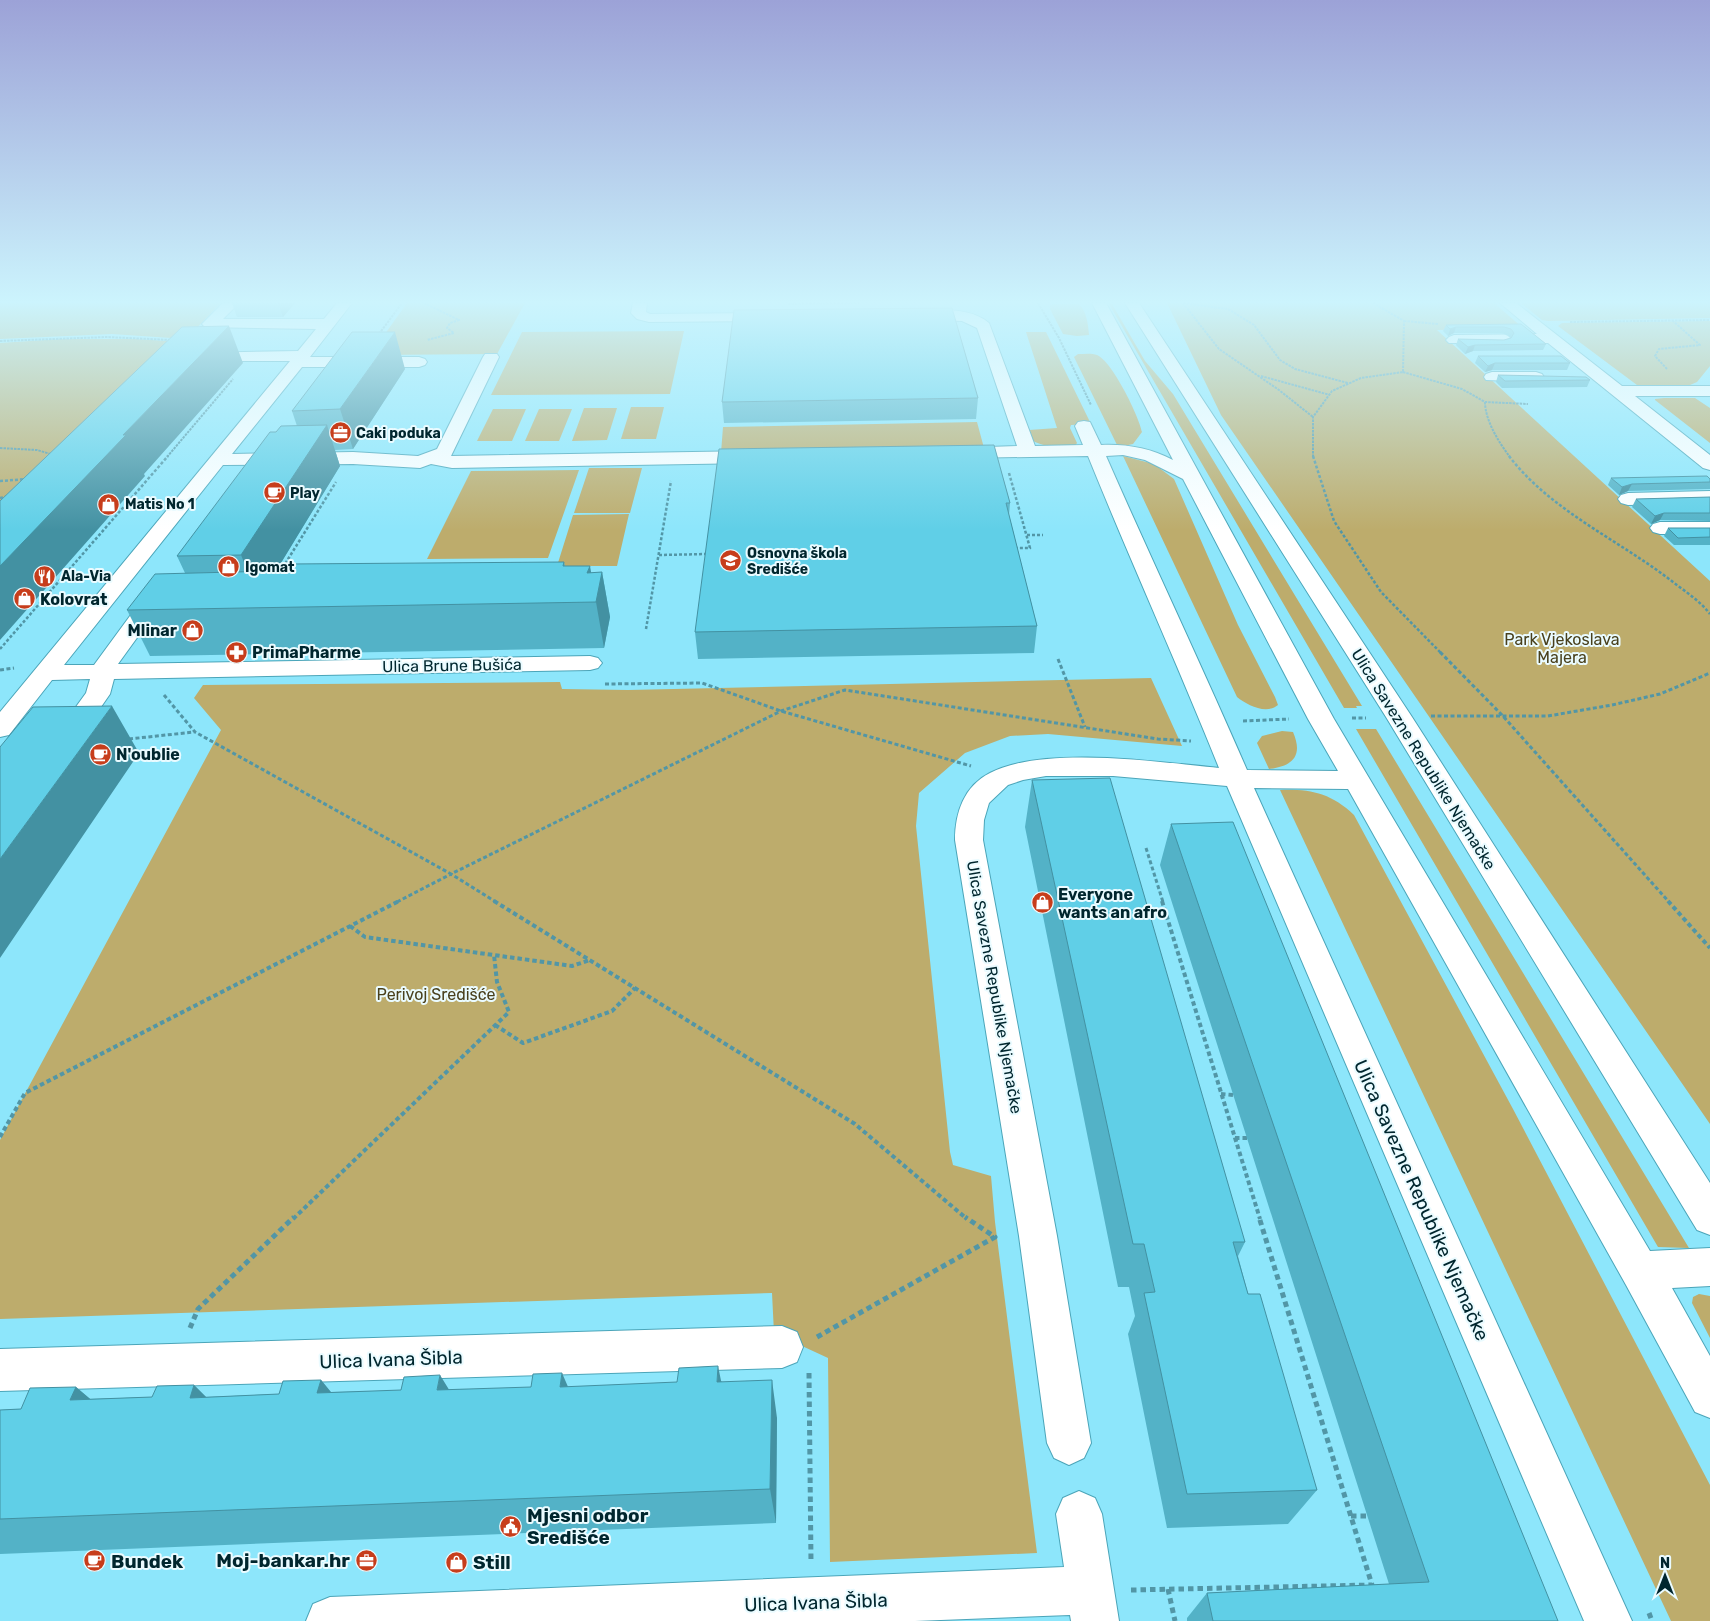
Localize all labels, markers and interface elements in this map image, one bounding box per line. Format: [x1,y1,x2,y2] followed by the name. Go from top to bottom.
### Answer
[328,421,352,445] office icon: Caki poduka
[356,425,441,442] place label: Caki poduka
[262,481,286,505] cafe icon: Play
[290,485,320,502] place label: Play
[97,492,121,516] shop icon: Matis No 1
[125,496,195,513] place label: Matis No 1
[747,545,847,578] place label: Osnovna škola Središće
[719,549,743,573] school or university icon: Osnovna škola Središće
[217,555,241,579] shop icon: Igomat
[245,559,295,576] place label: Igomat
[33,564,57,588] restaurant icon: Ala-Via
[61,568,111,585] place label: Ala-Via
[12,587,36,611] shop icon: Kolovrat
[40,590,108,609] place label: Kolovrat
[181,618,205,642] shop icon: Mlinar
[128,621,178,640] place label: Mlinar
[1504,630,1620,667] park label: Park Vjekoslava Majera
[224,640,248,664] pharmacy icon: PrimaPharme
[252,643,361,662] place label: PrimaPharme
[1347,645,1500,873] street label: Ulica Savezne Republike Njemačke
[382,655,522,676] street label: Ulica Brune Bušića
[88,742,112,766] cafe icon: N'oublie
[116,745,180,764] place label: N'oublie
[963,859,1026,1115] street label: Ulica Savezne Republike Njemačke
[1058,885,1167,922] place label: Everyone wants an afro
[1030,891,1054,915] shop icon: Everyone wants an afro
[377,985,496,1004] park label: Perivoj Središće
[1349,1056,1494,1344] street label: Ulica Savezne Republike Njemačke
[319,1346,463,1373] street label: Ulica Ivana Šibla
[527,1504,649,1549] place label: Mjesni odbor Središće
[499,1514,523,1538] public building icon: Mjesni odbor Središće
[354,1548,378,1572] office icon: Moj-bankar.hr
[83,1549,107,1573] cafe icon: Bundek
[216,1549,350,1572] place label: Moj-bankar.hr
[111,1550,183,1573] place label: Bundek
[445,1550,469,1574] shop icon: Still
[473,1551,511,1574] place label: Still
[1640,1551,1690,1601] north arrow
[1660,1555,1670,1572] text: N
[744,1589,888,1616] street label: Ulica Ivana Šibla

